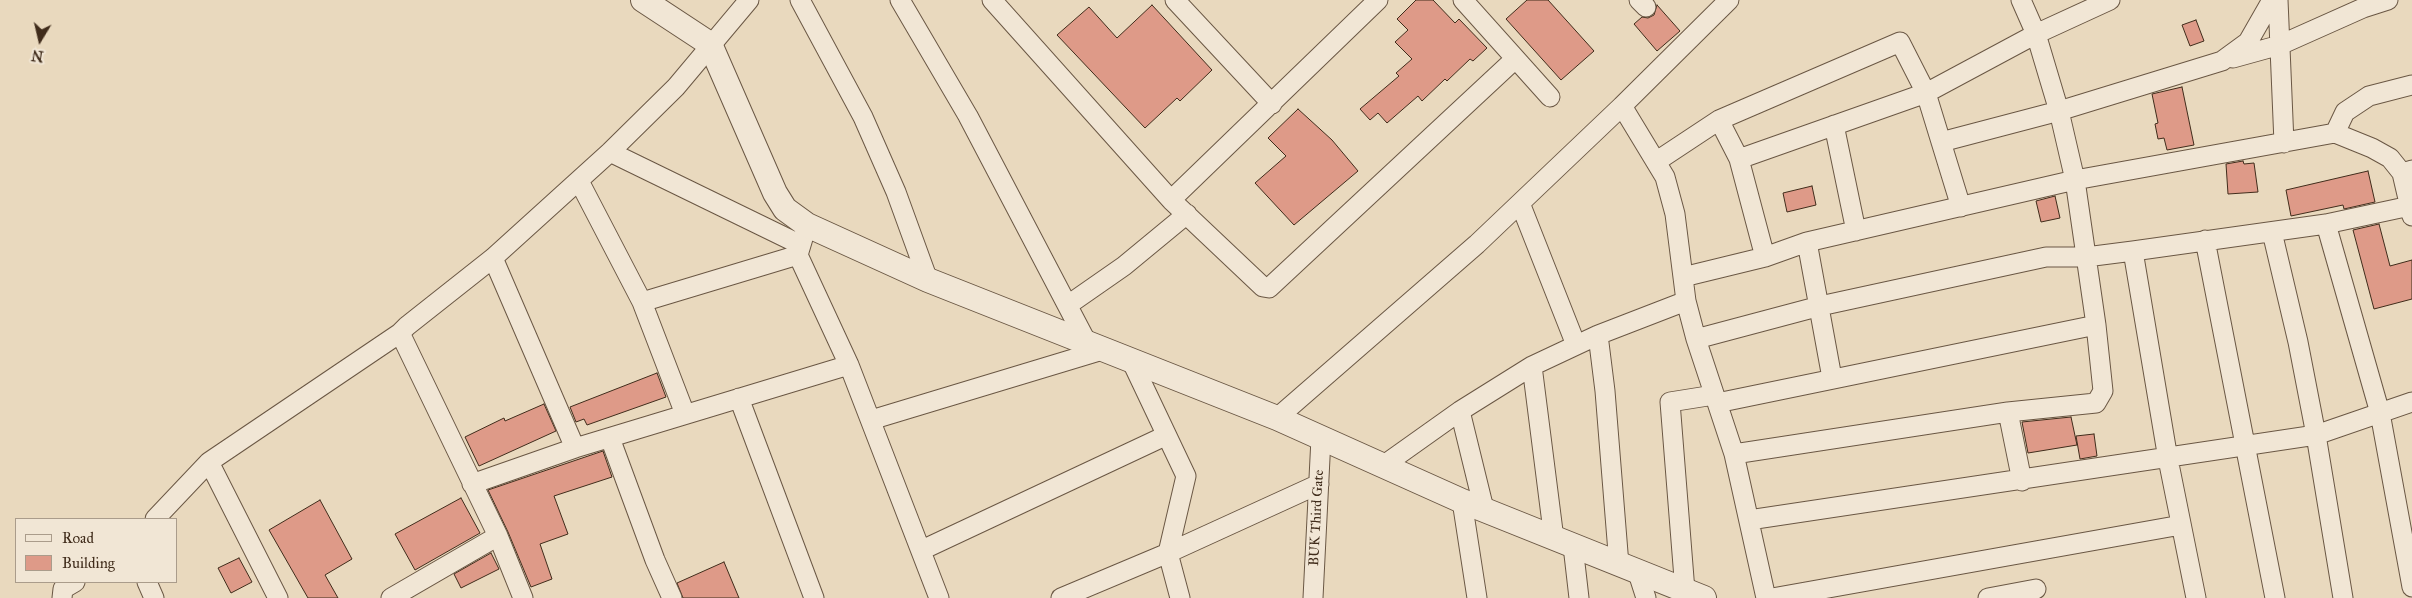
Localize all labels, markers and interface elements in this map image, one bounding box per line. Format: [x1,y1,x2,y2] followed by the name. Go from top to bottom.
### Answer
[15,15,65,65] north arrow
[30,46,45,65] text: N
[1306,469,1328,567] street label: BUK Third Gate
[15,518,178,583] legend
[62,529,94,547] text: Road
[62,554,115,572] text: Building

